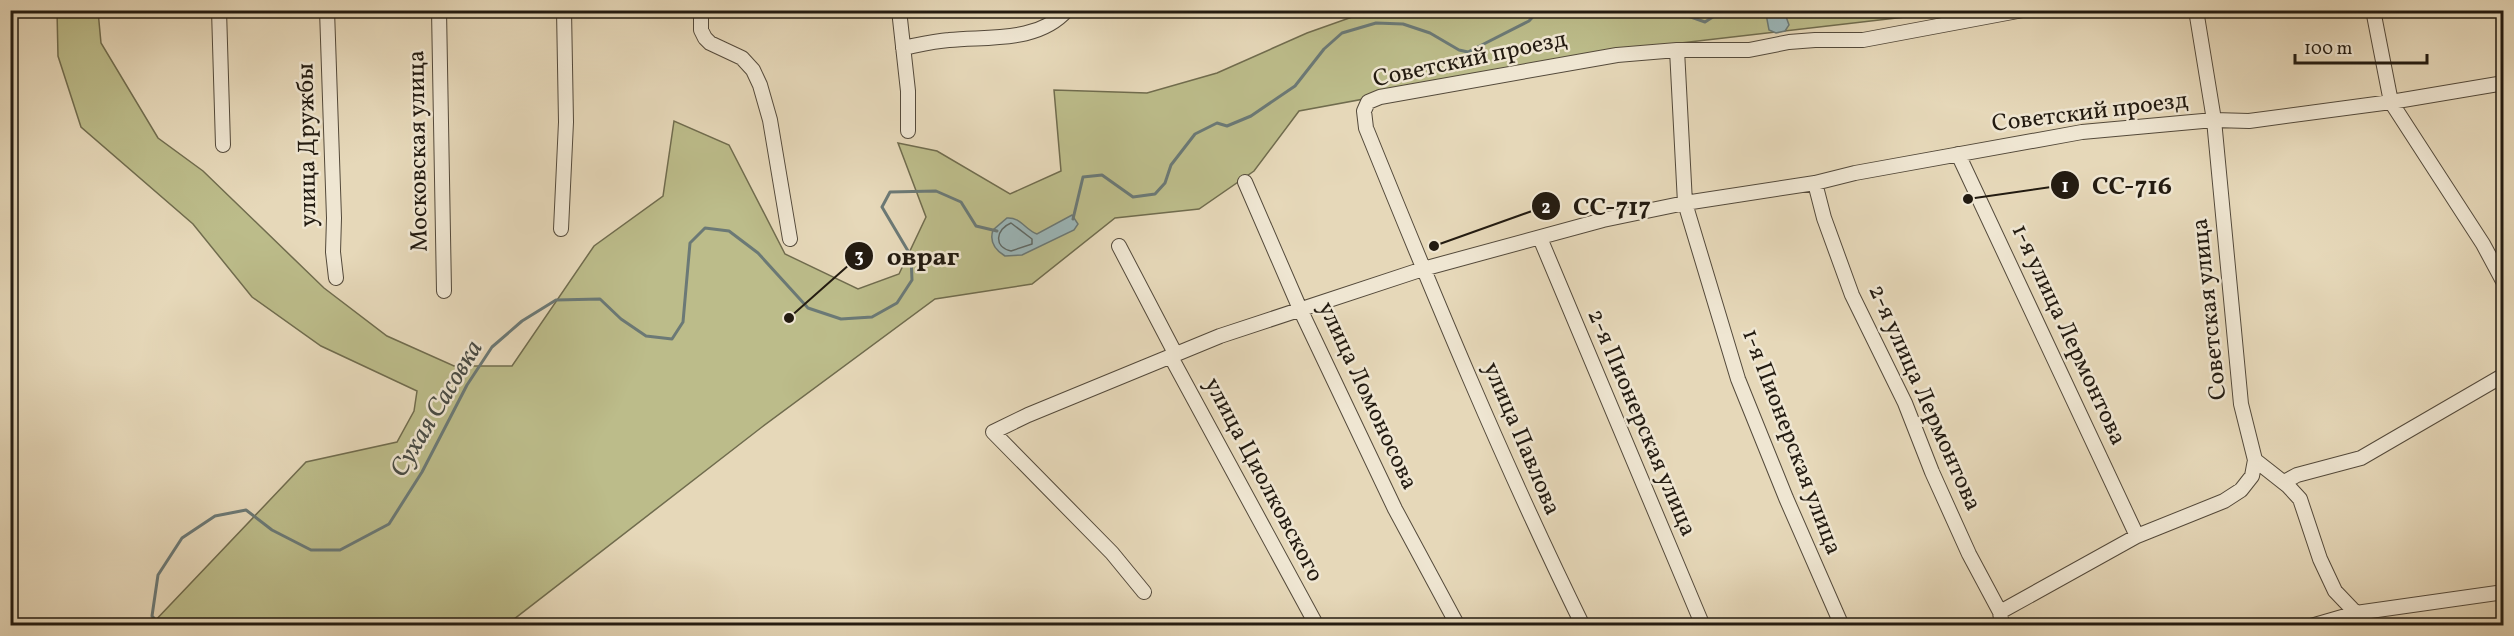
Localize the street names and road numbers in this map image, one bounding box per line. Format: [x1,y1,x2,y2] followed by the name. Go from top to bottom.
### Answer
[1370,23,1570,97] street label: Советский проезд
[400,50,438,252] street label: Московская улица
[290,63,326,227] street label: улица Дружбы
[1990,84,2190,142] street label: Советский проезд
[2184,216,2236,402] street label: Советская улица
[2002,219,2134,451] street label: 1-я улица Лермонтова
[1859,279,1989,517] street label: 2-я улица Лермонтова
[1308,296,1426,496] street label: улица Ломоносова
[1578,304,1704,542] street label: 2-я Пионерская улица
[1732,324,1850,560] street label: 1-я Пионерская улица
[1473,357,1569,521] street label: улица Павлова
[1195,372,1331,588] street label: улица Циолковского

